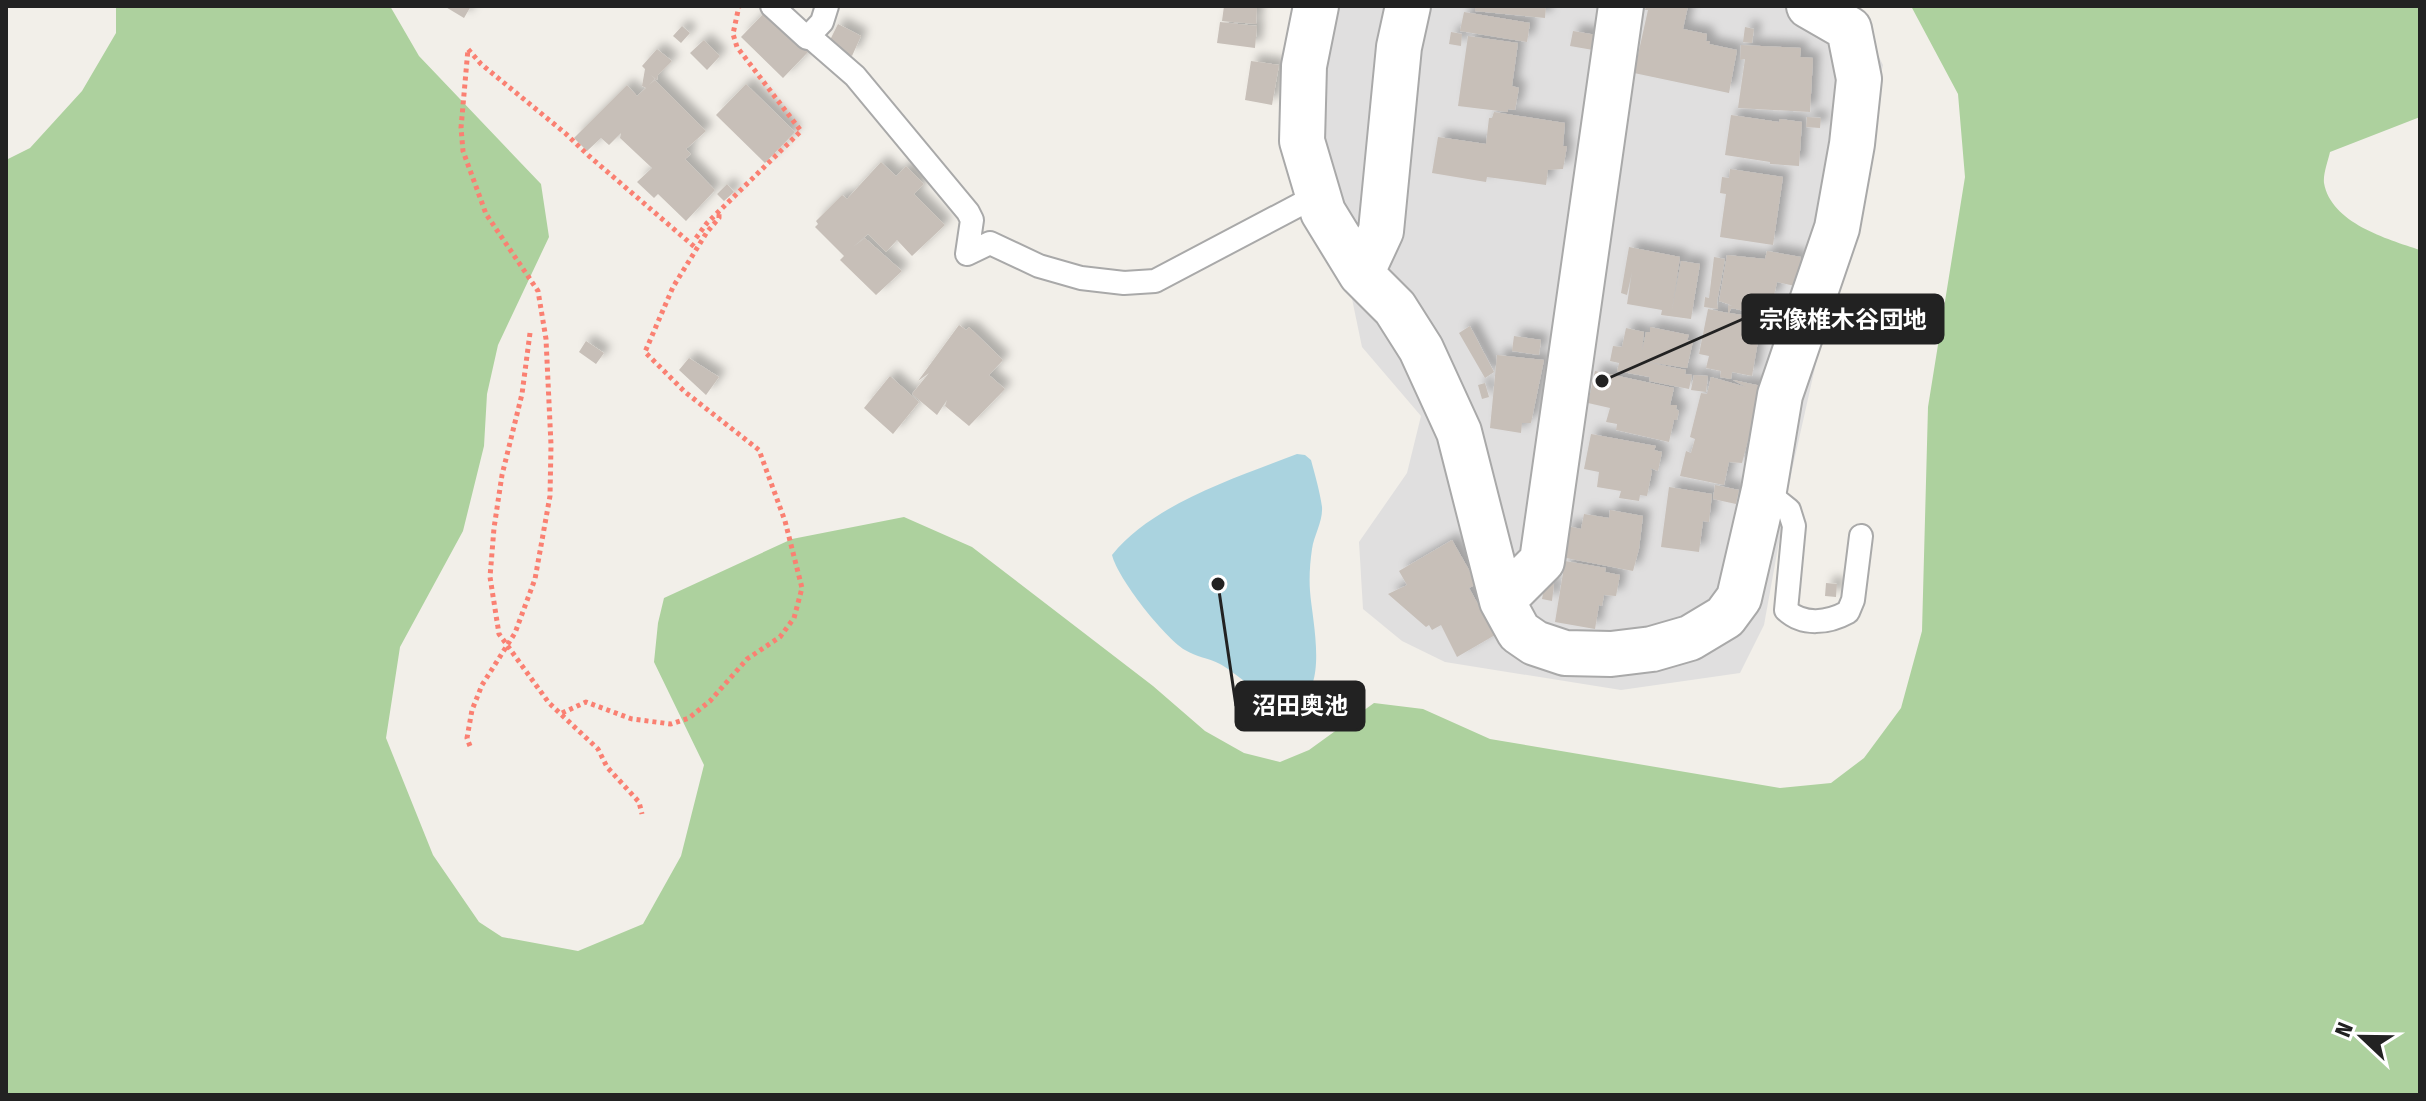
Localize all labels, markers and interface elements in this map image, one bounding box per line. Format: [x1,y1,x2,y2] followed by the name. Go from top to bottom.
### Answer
[1743,295,1943,343] callout: 宗像椎木谷団地
[1759,306,1927,334] text: 宗像椎木谷団地
[1236,682,1364,730] callout: 沼田奥池
[1252,692,1348,720] text: 沼田奥池
[2322,997,2402,1077] north arrow
[2329,1019,2359,1041] text: N

